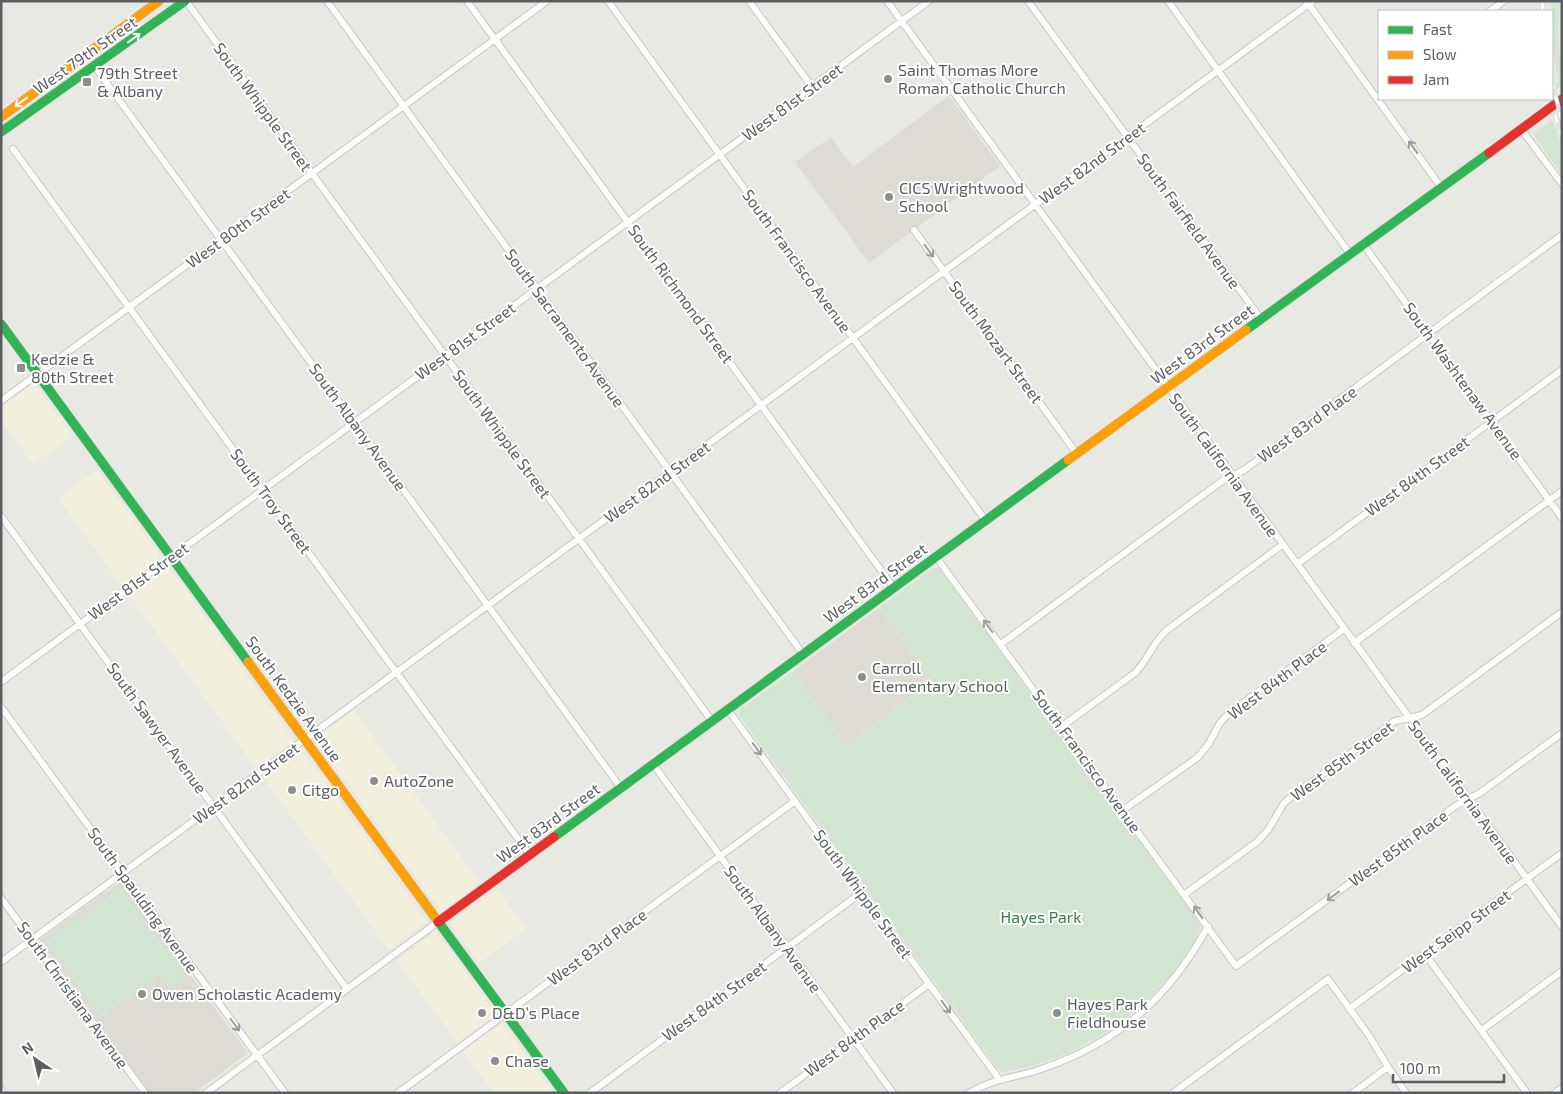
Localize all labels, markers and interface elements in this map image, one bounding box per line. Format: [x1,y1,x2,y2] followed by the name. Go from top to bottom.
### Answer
[1378,10,1553,100] legend
[29,12,140,97] street label: West 79th Street
[1423,20,1453,38] text: Fast
[127,33,141,43] one-way arrow
[210,39,316,175] street label: South Whipple Street
[1423,45,1457,63] text: Slow
[738,59,846,144] street label: West 81st Street
[898,60,1066,97] place label: Saint Thomas More Roman Catholic Church
[97,63,178,100] place label: 79th Street & Albany
[1423,70,1449,88] text: Jam
[882,73,894,85] marker: Saint Thomas More Roman Catholic Church
[81,76,93,88] marker: 79th Street & Albany
[14,97,28,107] one-way arrow
[1035,118,1148,207] street label: West 82nd Street
[1408,141,1418,155] one-way arrow
[1134,149,1245,292] street label: South Fairfield Avenue
[899,178,1024,215] place label: CICS Wrightwood School
[182,183,293,272] street label: West 80th Street
[739,185,856,336] street label: South Francisco Avenue
[883,191,895,203] marker: CICS Wrightwood School
[625,221,738,367] street label: South Richmond Street
[924,243,934,257] one-way arrow
[502,245,629,410] street label: South Sacramento Avenue
[946,277,1047,407] street label: South Mozart Street
[411,298,519,383] street label: West 81st Street
[1400,298,1527,463] street label: South Washtenaw Avenue
[1146,300,1257,388] street label: West 83rd Street
[31,349,114,386] place label: Kedzie & 80th Street
[306,359,411,494] street label: South Albany Avenue
[15,362,27,374] marker: Kedzie & 80th Street
[449,366,555,502] street label: South Whipple Street
[1253,381,1360,466] street label: West 83rd Place
[1166,389,1283,540] street label: South California Avenue
[1361,431,1473,520] street label: West 84th Street
[600,437,713,526] street label: West 82nd Street
[227,445,316,557] street label: South Troy Street
[84,538,192,623] street label: West 81st Street
[819,539,930,627] street label: West 83rd Street
[982,620,993,633] one-way arrow
[242,632,346,765] street label: South Kedzie Avenue
[1223,636,1330,723] street label: West 84th Place
[872,658,1008,695] place label: Carroll Elementary School
[104,659,211,797] street label: South Sawyer Avenue
[856,671,868,683] marker: Carroll Elementary School
[1029,685,1146,836] street label: South Francisco Avenue
[1405,716,1522,867] street label: South California Avenue
[1286,717,1397,804] street label: West 85th Street
[189,738,302,827] street label: West 82nd Street
[751,742,762,755] one-way arrow
[384,771,454,790] place label: AutoZone
[368,775,380,787] marker: AutoZone
[492,779,603,867] street label: West 83rd Street
[302,780,339,799] place label: Citgo
[286,784,298,796] marker: Citgo
[1344,805,1451,890] street label: West 85th Place
[84,823,203,976] street label: South Spaulding Avenue
[810,826,916,962] street label: South Whipple Street
[721,861,826,996] street label: South Albany Avenue
[1398,885,1514,976] street label: West Seipp Street
[1326,891,1340,901] one-way arrow
[543,904,650,989] street label: West 83rd Place
[1193,905,1203,919] one-way arrow
[1001,907,1081,926] park label: Hayes Park
[14,918,133,1072] street label: South Christiana Avenue
[658,956,770,1045] street label: West 84th Street
[152,984,343,1003] place label: Owen Scholastic Academy
[136,988,148,1000] marker: Owen Scholastic Academy
[1067,994,1148,1031] place label: Hayes Park Fieldhouse
[800,995,907,1080] street label: West 84th Place
[941,1000,951,1014] one-way arrow
[492,1003,580,1022] place label: D&D’s Place
[476,1007,488,1019] marker: D&D’s Place
[1051,1007,1063,1019] marker: Hayes Park Fieldhouse
[230,1018,240,1032] one-way arrow
[10,1034,60,1084] north arrow
[18,1038,36,1058] text: N
[505,1051,549,1070] place label: Chase
[1393,1052,1504,1084] scale bar
[489,1055,501,1067] marker: Chase
[1400,1059,1441,1077] text: 100 m

